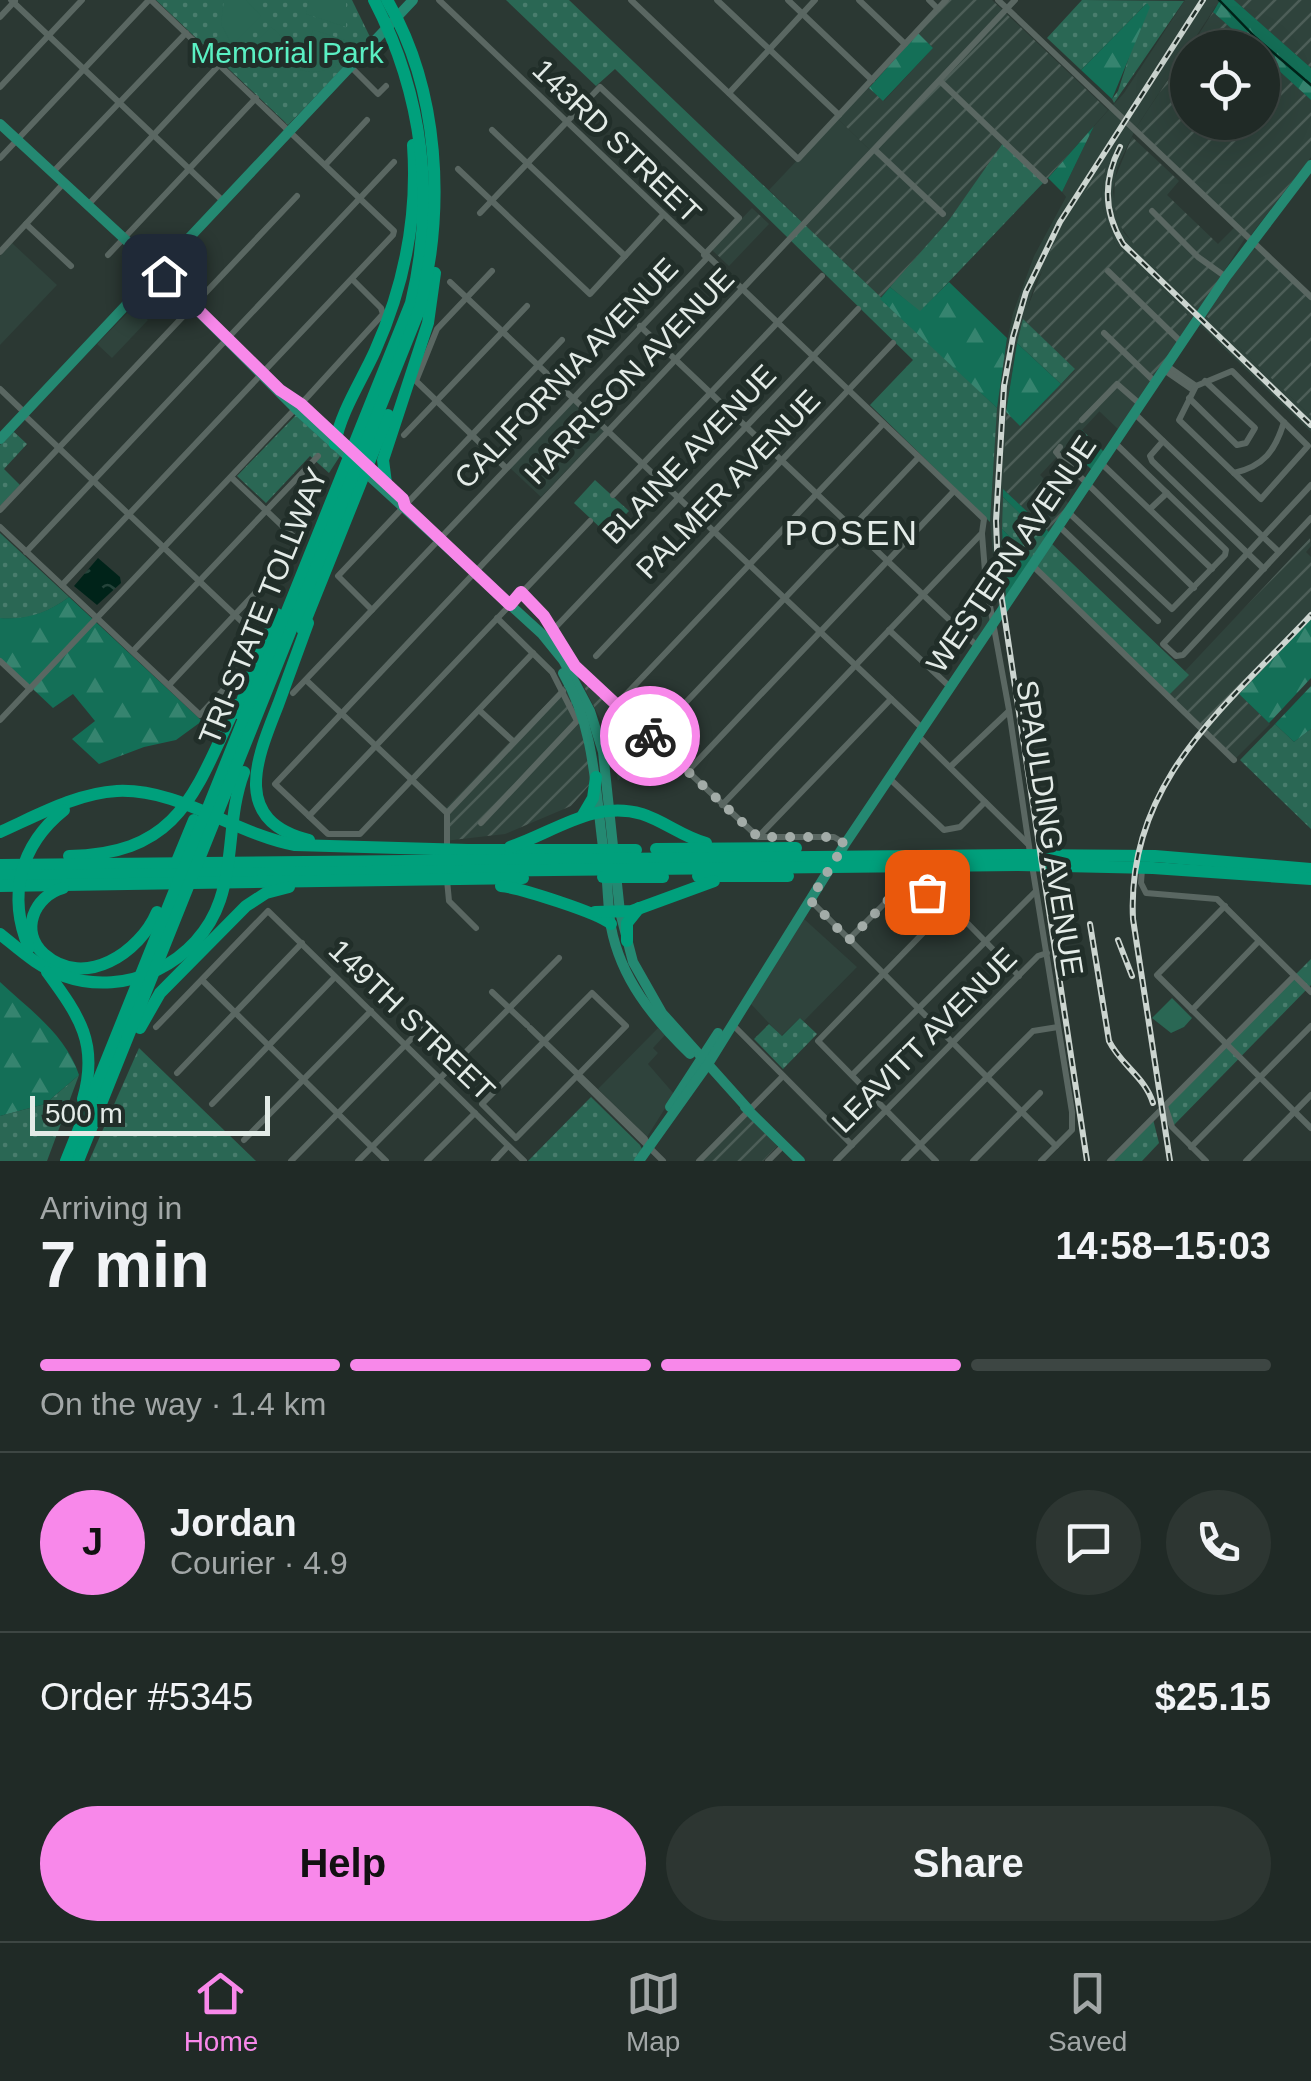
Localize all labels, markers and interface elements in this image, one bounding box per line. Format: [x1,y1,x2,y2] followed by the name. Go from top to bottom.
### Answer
[1170,30,1280,140] map controls
[1170,30,1280,140] button: locate
[190,36,385,69] park label: Memorial Park
[526,53,708,229] street label: 143RD STREET
[122,234,207,319] pin
[137,249,192,304] icon: home
[448,251,684,495] street label: CALIFORNIA AVENUE
[518,262,740,490] street label: HARRISON AVENUE
[596,358,782,550] street label: BLAINE AVENUE
[630,383,826,585] street label: PALMER AVENUE
[920,430,1102,678] street label: WESTERN AVENUE
[192,463,334,749] street label: TRI-STATE TOLLWAY
[784,513,920,552] district label: POSEN
[1010,678,1090,978] street label: SPAULDING AVENUE
[600,686,700,786] courier
[623,709,678,764] icon: bike
[885,850,970,935] pin
[900,865,955,920] icon: bag
[323,933,501,1107] street label: 149TH STREET
[825,941,1023,1139] street label: LEAVITT AVENUE
[30,1091,270,1136] scale bar
[45,1098,123,1129] text: 500 m
[40,1190,182,1226] text: Arriving in
[1055,1225,1271,1267] text: 14:58–15:03
[40,1228,210,1301] text: 7 min
[40,1386,326,1422] text: On the way · 1.4 km
[1036,1490,1141,1595] button: chat
[1166,1490,1271,1595] button: phone
[170,1502,297,1544] text: Jordan
[82,1521,103,1563] text: J
[170,1545,348,1581] text: Courier · 4.9
[40,1676,253,1718] text: Order #5345
[1155,1676,1271,1718] text: $25.15
[40,1806,646,1921] button: Help
[666,1806,1271,1921] button: Share
[184,1966,258,2058] tab: Home
[626,1966,681,2058] tab: Map
[1048,1966,1127,2058] tab: Saved

